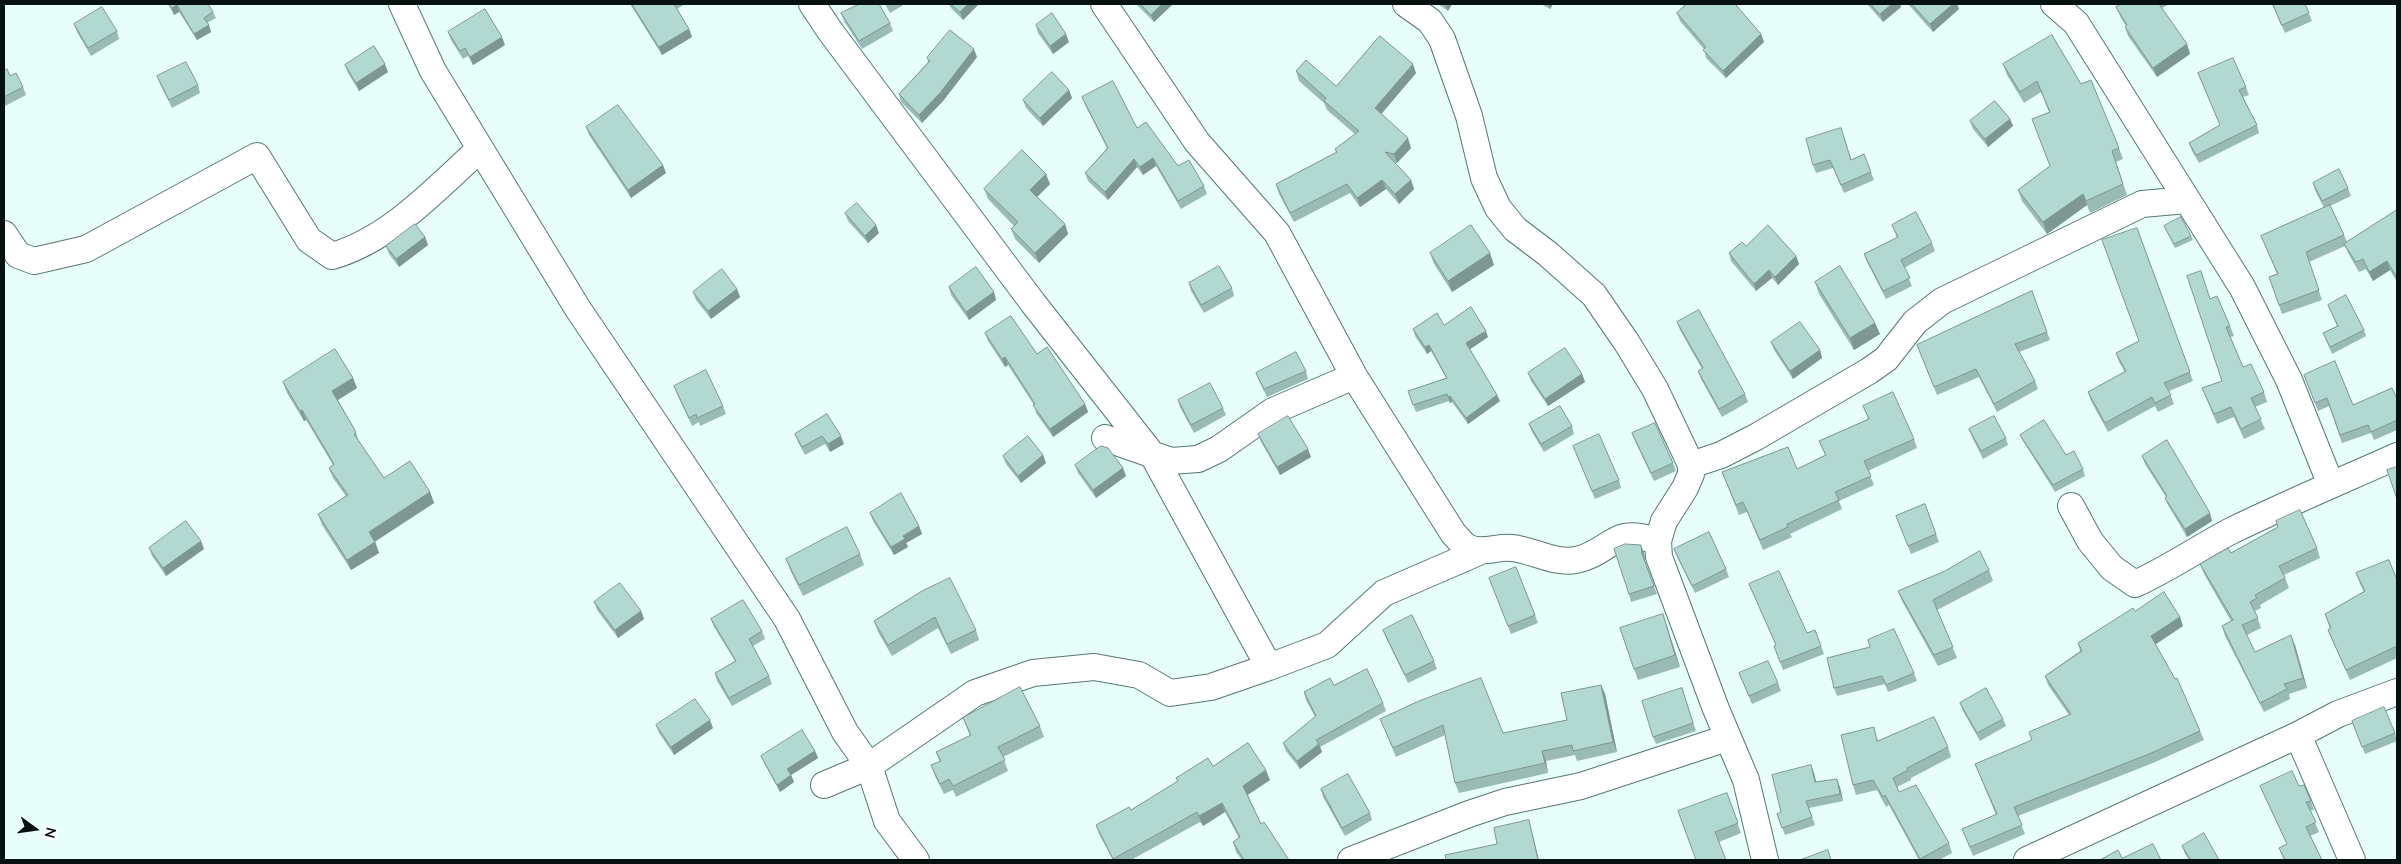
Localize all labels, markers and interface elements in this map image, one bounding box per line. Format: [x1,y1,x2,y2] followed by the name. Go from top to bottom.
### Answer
[10,804,60,854] north arrow
[40,825,61,840] text: N

